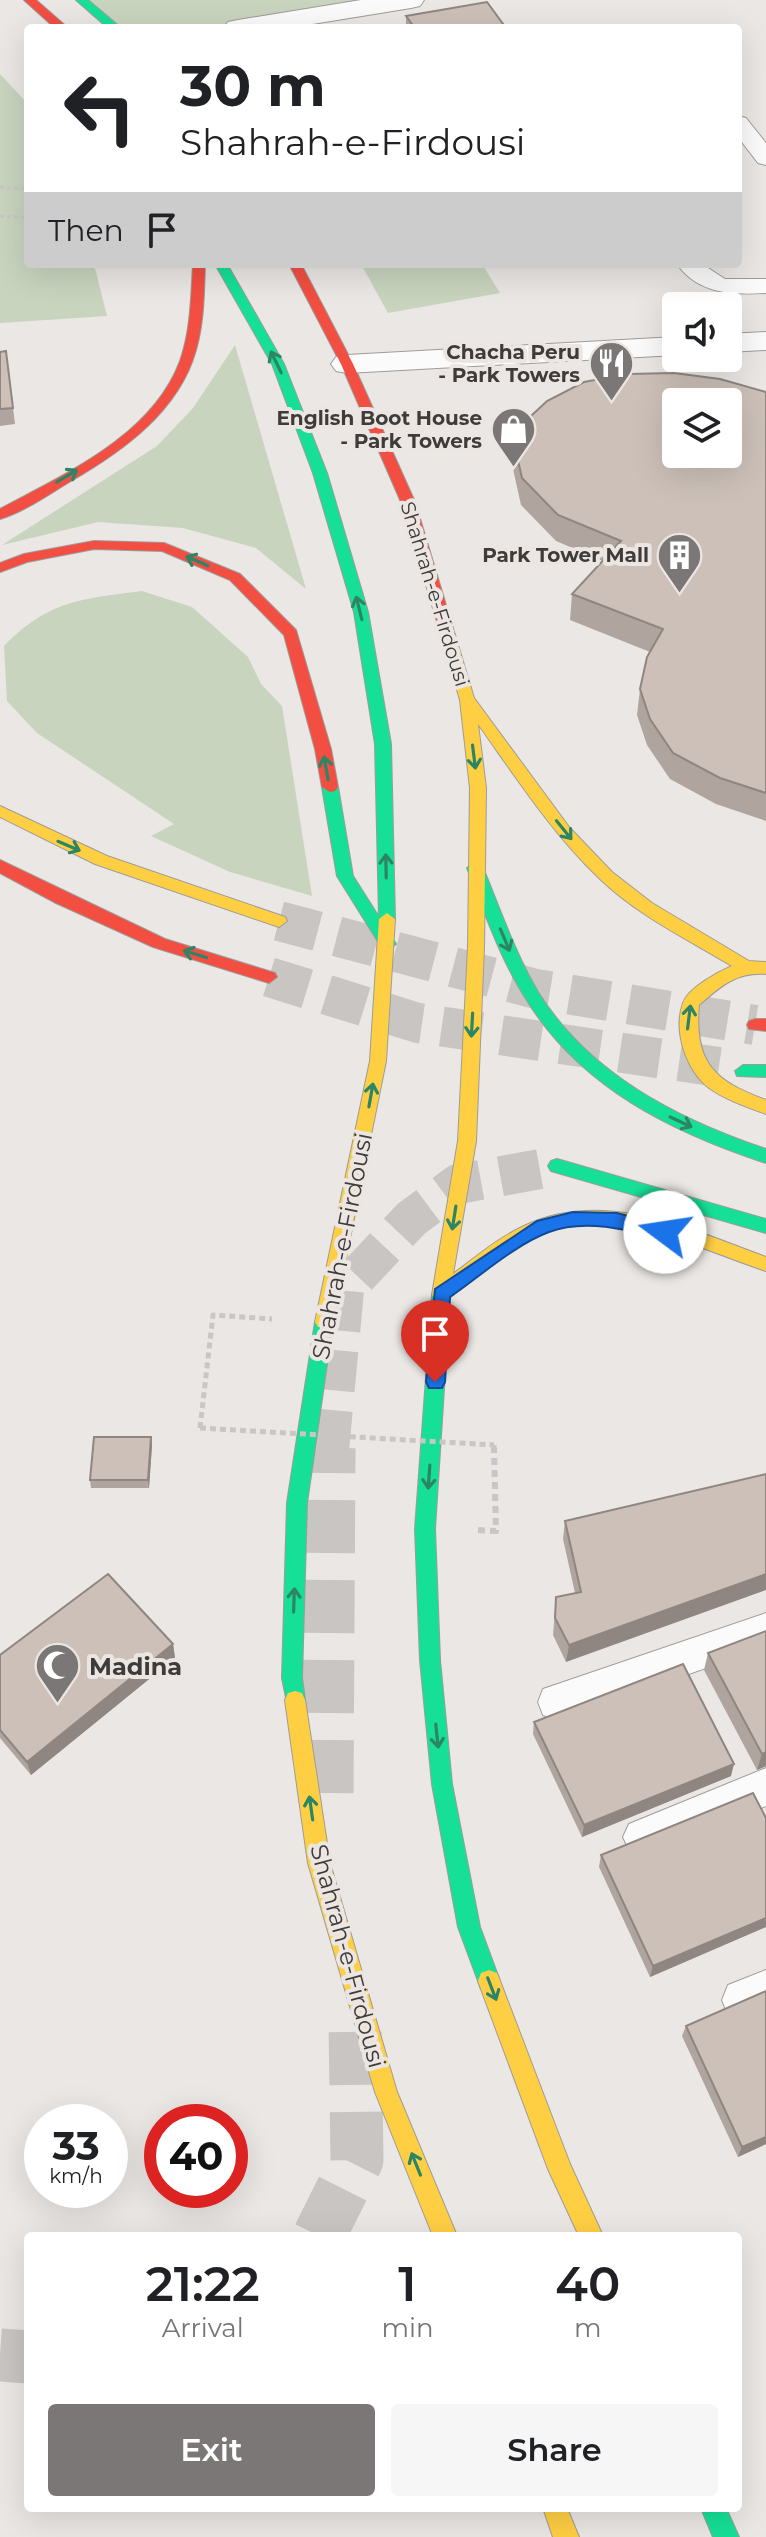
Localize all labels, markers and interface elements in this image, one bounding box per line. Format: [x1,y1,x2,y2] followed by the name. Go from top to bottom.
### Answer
[180,52,326,120] text: 30 m
[48,56,152,160] icon: left
[180,120,525,164] text: Shahrah-e-Firdousi
[140,208,184,252] icon: arrive
[48,212,124,249] text: Then
[662,292,742,468] map controls
[662,292,742,372] button: sound
[438,340,580,387] place label: Chacha Peru - Park Towers
[587,340,635,403] restaurant icon: Chacha Peru - Park Towers
[268,351,283,375] one-way arrow
[662,388,742,468] button: layers
[276,406,482,453] place label: English Boot House - Park Towers
[489,406,537,469] shop icon: English Boot House - Park Towers
[55,468,78,484] one-way arrow
[395,499,475,689] street label: Shahrah-e-Firdousi
[656,531,704,594] building icon: Park Tower Mall
[482,543,649,567] place label: Park Tower Mall
[185,553,210,568] one-way arrow
[351,596,366,622] one-way arrow
[467,743,482,769] one-way arrow
[318,756,333,781] one-way arrow
[555,819,573,839] one-way arrow
[56,840,81,855] one-way arrow
[378,853,393,880] one-way arrow
[499,927,514,952] one-way arrow
[182,946,208,961] one-way arrow
[682,1004,697,1030] one-way arrow
[464,1011,479,1038] one-way arrow
[365,1082,380,1108] one-way arrow
[669,1115,693,1130] one-way arrow
[306,1130,378,1362] street label: Shahrah-e-Firdousi
[623,1190,707,1274] position arrow
[446,1205,461,1230] one-way arrow
[401,1300,469,1382] pin
[413,1312,457,1356] icon: arrive
[421,1463,436,1489] one-way arrow
[286,1587,302,1614] one-way arrow
[34,1642,82,1705] mosque icon: Madina
[89,1652,182,1681] place label: Madina
[430,1722,445,1749] one-way arrow
[303,1796,318,1821] one-way arrow
[304,1841,392,2071] street label: Shahrah-e-Firdousi
[486,1976,500,2001] one-way arrow
[144,2104,248,2208] speed limit sign: 40
[52,2121,100,2170] text: 33
[407,2152,422,2177] one-way arrow
[49,2164,103,2188] text: km/h
[146,2255,260,2313] text: 21:22
[398,2255,417,2313] text: 1
[555,2255,620,2313] text: 40
[162,2312,244,2344] text: Arrival
[381,2312,434,2344] text: min
[574,2312,602,2344] text: m
[48,2404,375,2496] button: Exit
[391,2404,718,2496] button: Share

